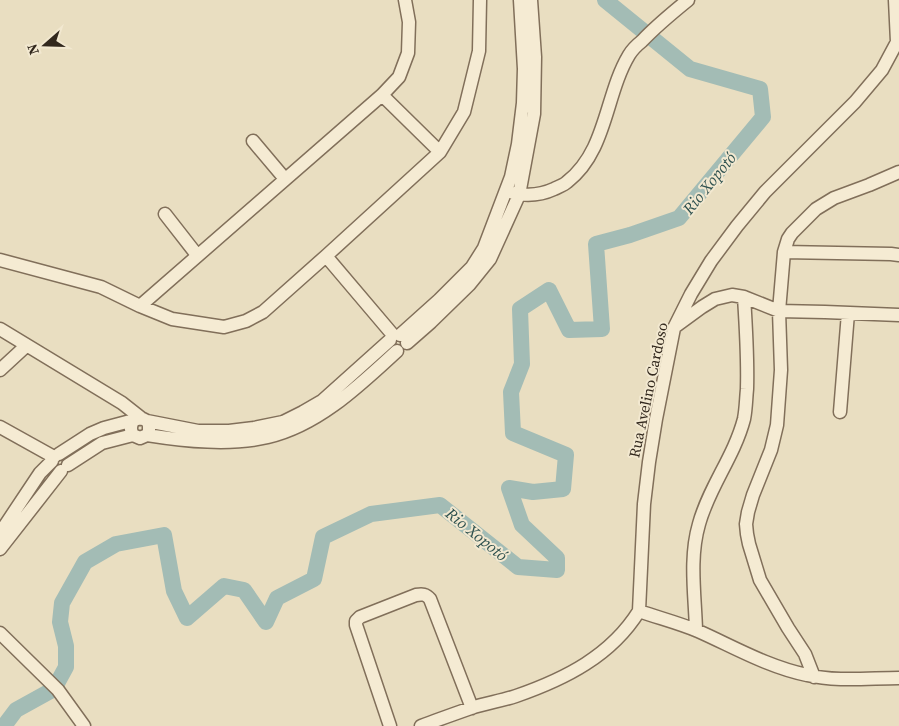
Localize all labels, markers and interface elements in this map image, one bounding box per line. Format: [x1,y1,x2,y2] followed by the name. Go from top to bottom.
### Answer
[20,20,70,70] north arrow
[22,41,44,58] text: N
[677,147,741,219] water label: Rio Xopotó
[623,320,673,460] street label: Rua Avelino Cardoso
[441,502,513,566] water label: Rio Xopotó

